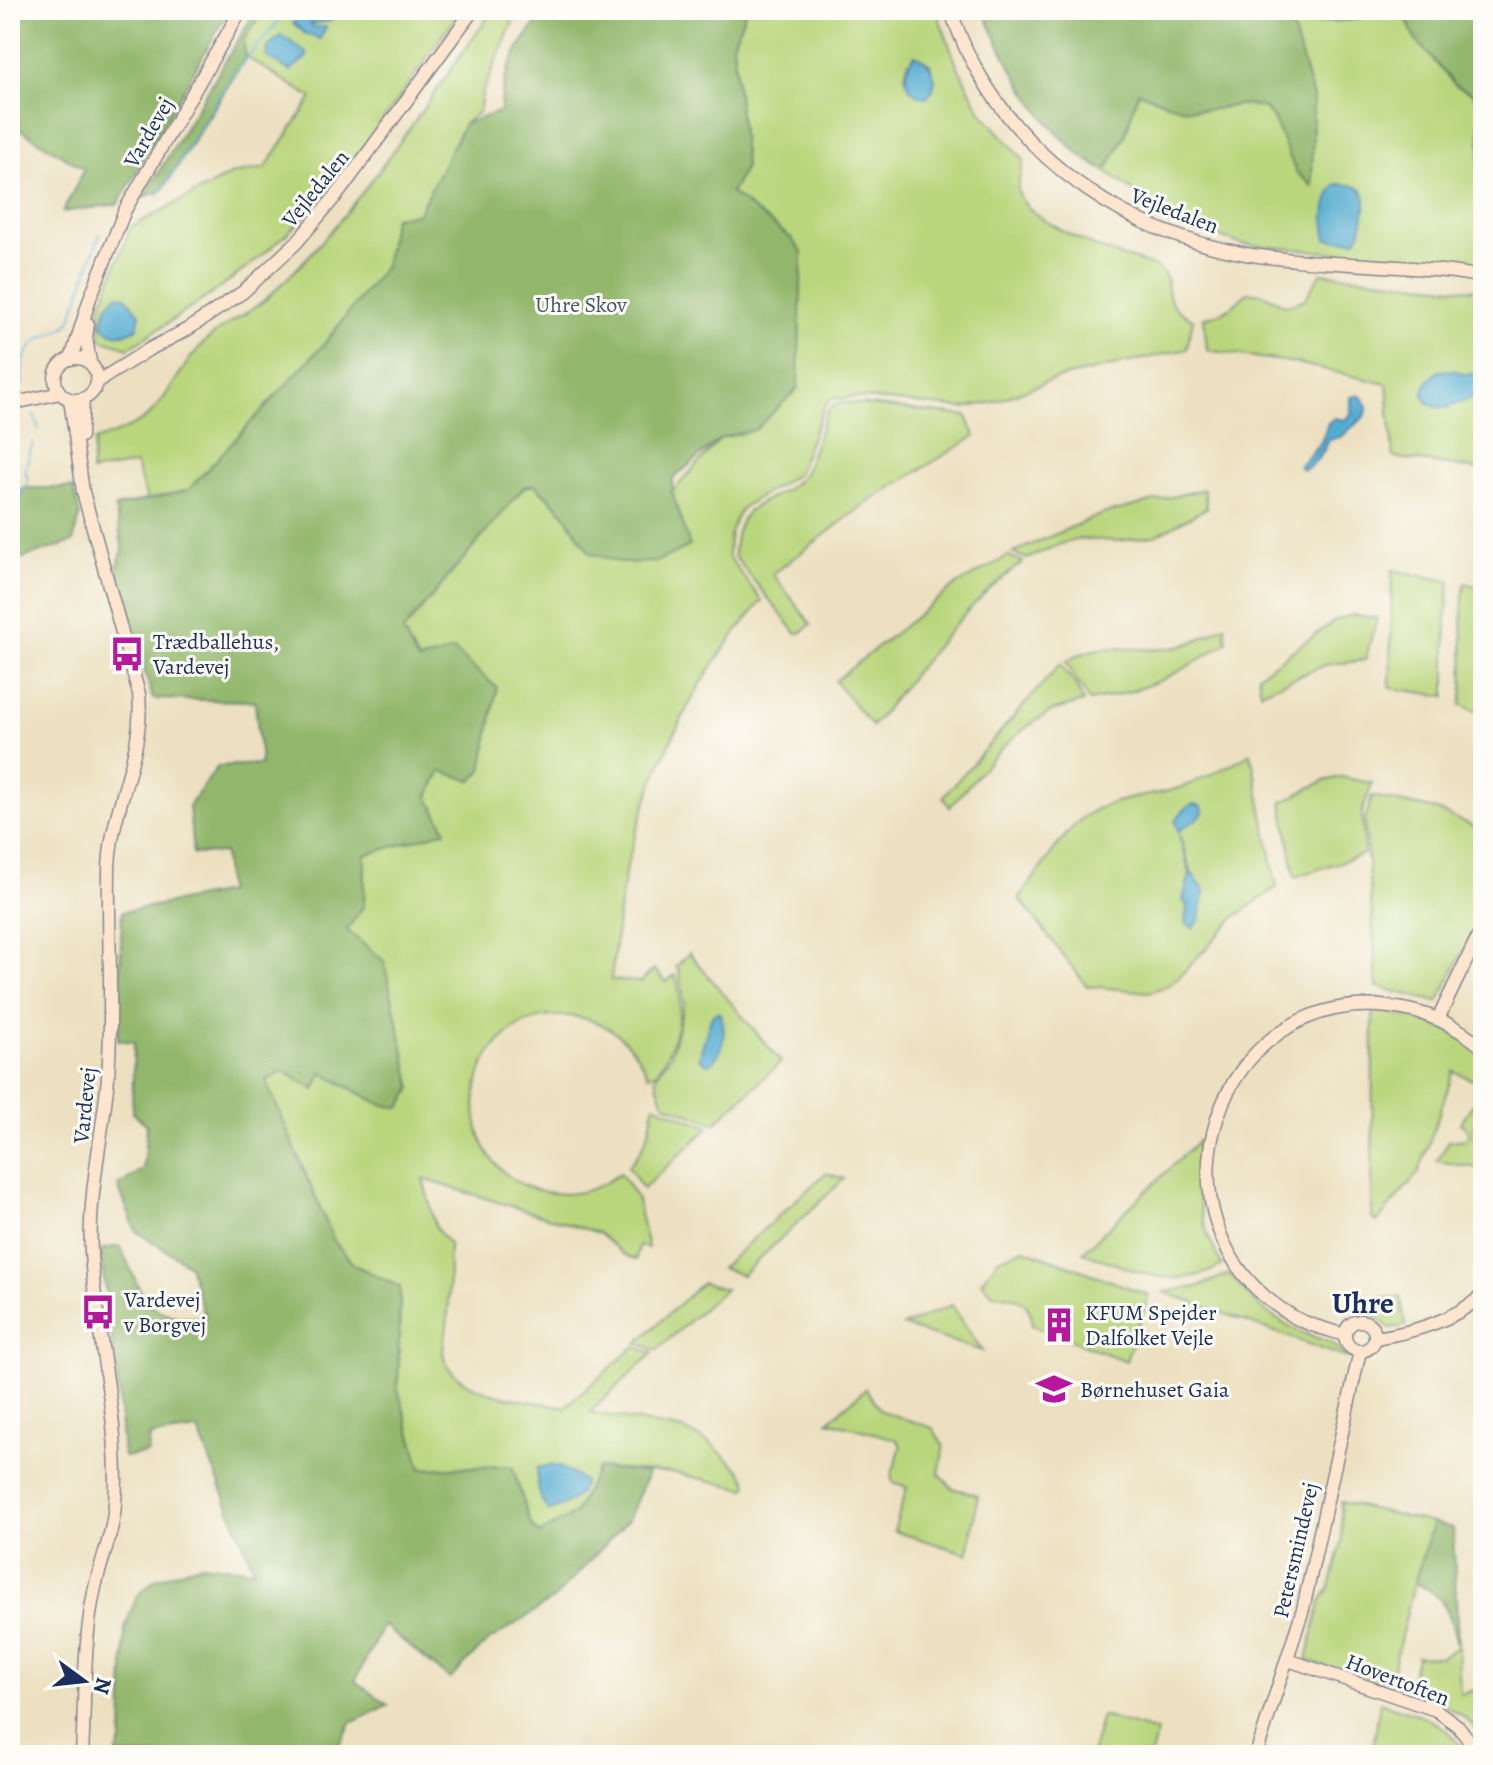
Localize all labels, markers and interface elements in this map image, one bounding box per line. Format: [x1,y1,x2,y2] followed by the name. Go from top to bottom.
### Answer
[116,92,181,174] street label: Vardevej
[275,144,356,234] street label: Vejledalen
[1126,180,1223,241] street label: Vejledalen
[535,290,627,320] park label: Uhre Skov
[152,627,279,682] place label: Trædballehus, Vardevej
[108,635,146,673] bus stop icon: Trædballehus, Vardevej
[66,1065,104,1146] street label: Vardevej
[1332,1283,1394,1323] district label: Uhre
[123,1285,206,1340] place label: Vardevej v Borgvej
[79,1293,117,1331] bus stop icon: Vardevej v Borgvej
[1085,1298,1217,1353] place label: KFUM Spejder Dalfolket Vejle
[1040,1306,1078,1344] building icon: KFUM Spejder Dalfolket Vejle
[1035,1370,1073,1408] school or university icon: Børnehuset Gaia
[1080,1375,1230,1405] place label: Børnehuset Gaia
[1266,1479,1326,1621] street label: Petersmindevej
[44,1641,124,1721] north arrow
[1341,1646,1454,1713] street label: Hovertoften
[86,1674,119,1698] text: N

